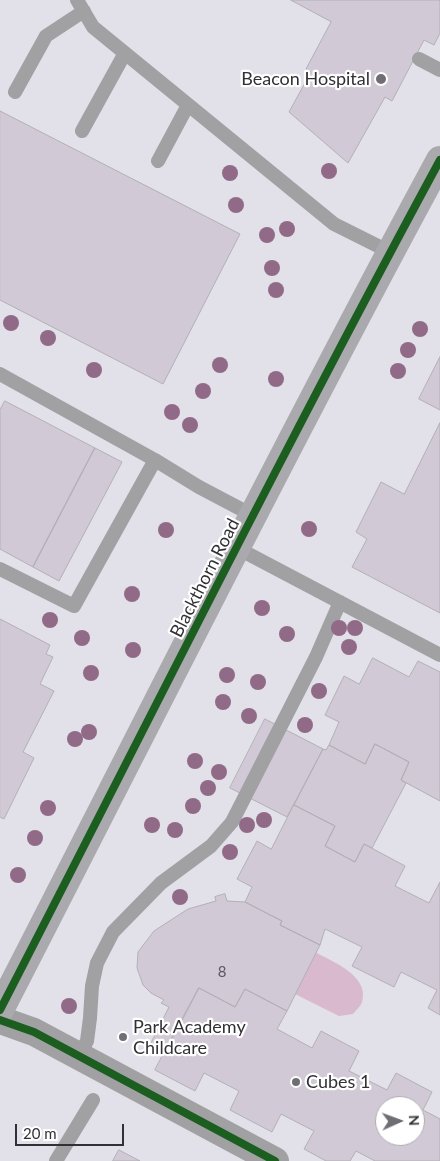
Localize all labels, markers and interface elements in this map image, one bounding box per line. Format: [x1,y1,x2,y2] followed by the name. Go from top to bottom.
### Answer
[241,68,370,90] place label: Beacon Hospital
[374,72,388,86] marker: Beacon Hospital
[166,515,244,641] street label: Blackthorn Road
[218,963,226,981] house number: 8
[133,1016,246,1058] place label: Park Academy Childcare
[117,1031,129,1043] marker: Park Academy Childcare
[306,1071,370,1093] place label: Cubes 1
[290,1076,302,1088] marker: Cubes 1
[375,1096,425,1146] north arrow
[18,1114,126,1146] scale bar
[406,1115,423,1126] text: N
[23,1124,57,1142] text: 20 m

